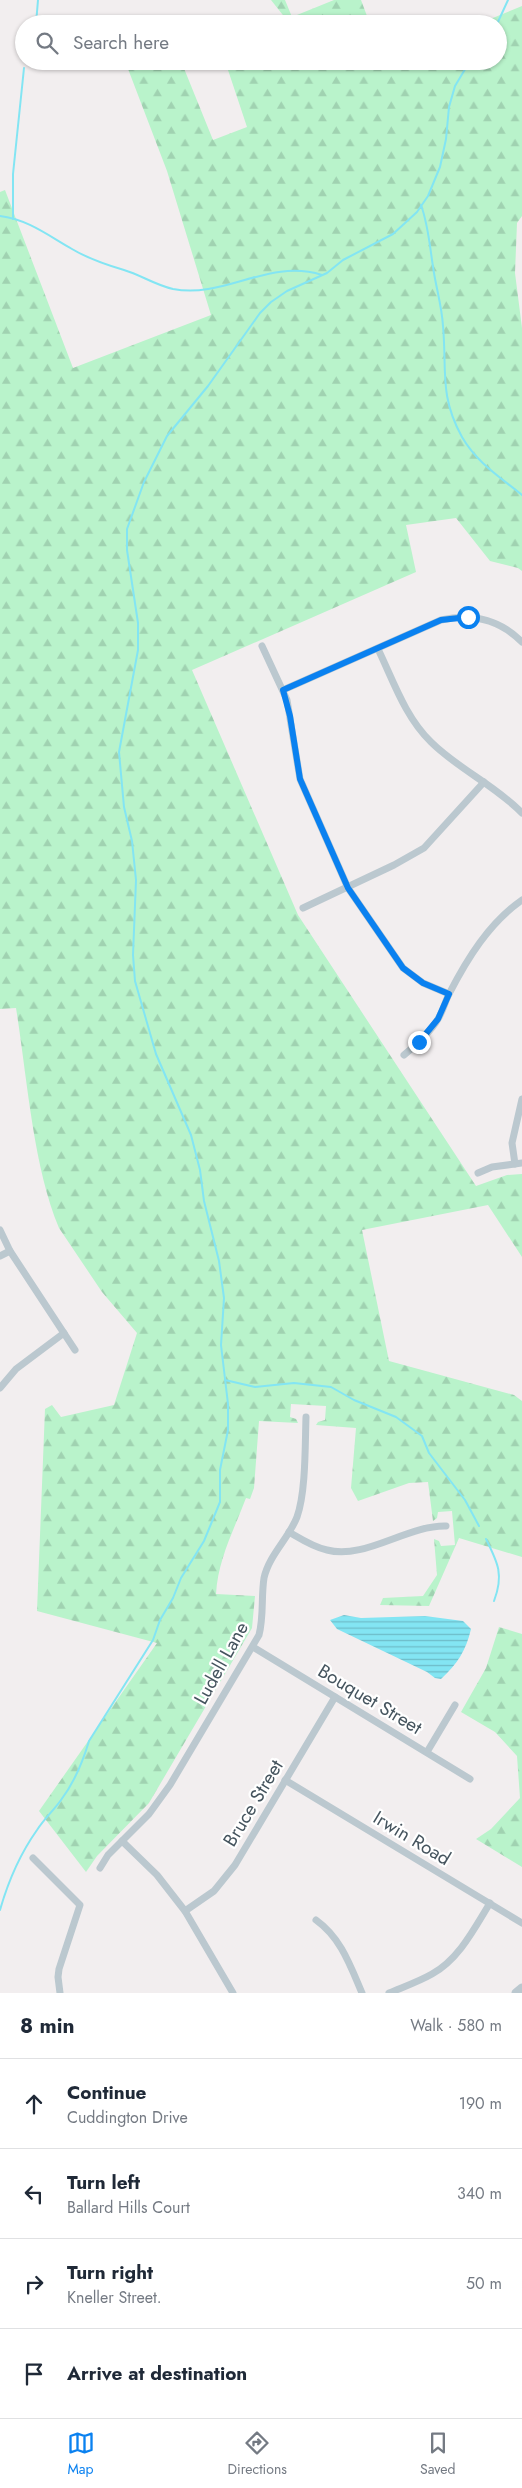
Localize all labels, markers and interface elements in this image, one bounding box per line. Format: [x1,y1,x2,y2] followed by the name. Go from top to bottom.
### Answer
[15,15,507,70] search box
[33,29,61,57] icon: search
[73,29,169,56] text: Search here
[457,606,480,629] route start
[408,1031,431,1054] route end
[187,1617,255,1709] street label: Ludell Lane
[313,1657,428,1741] street label: Bouquet Street
[216,1754,290,1852] street label: Bruce Street
[368,1804,456,1872] street label: Irwin Road
[20,2011,75,2041] text: 8 min
[410,2014,502,2037] text: Walk · 580 m
[67,2079,146,2106] text: Continue
[20,2090,48,2118] icon: ahead
[459,2092,502,2115] text: 190 m
[67,2106,188,2129] text: Cuddington Drive
[67,2169,140,2196] text: Turn left
[20,2180,48,2208] icon: left
[457,2182,502,2205] text: 340 m
[67,2196,190,2219] text: Ballard Hills Court
[67,2259,153,2286] text: Turn right
[20,2270,48,2298] icon: right
[466,2272,502,2295] text: 50 m
[67,2286,162,2309] text: Kneller Street.
[20,2360,48,2388] icon: arrive
[67,2360,247,2387] text: Arrive at destination
[67,2429,95,2479] tab: Map
[228,2429,287,2479] tab: Directions
[420,2429,455,2479] tab: Saved

